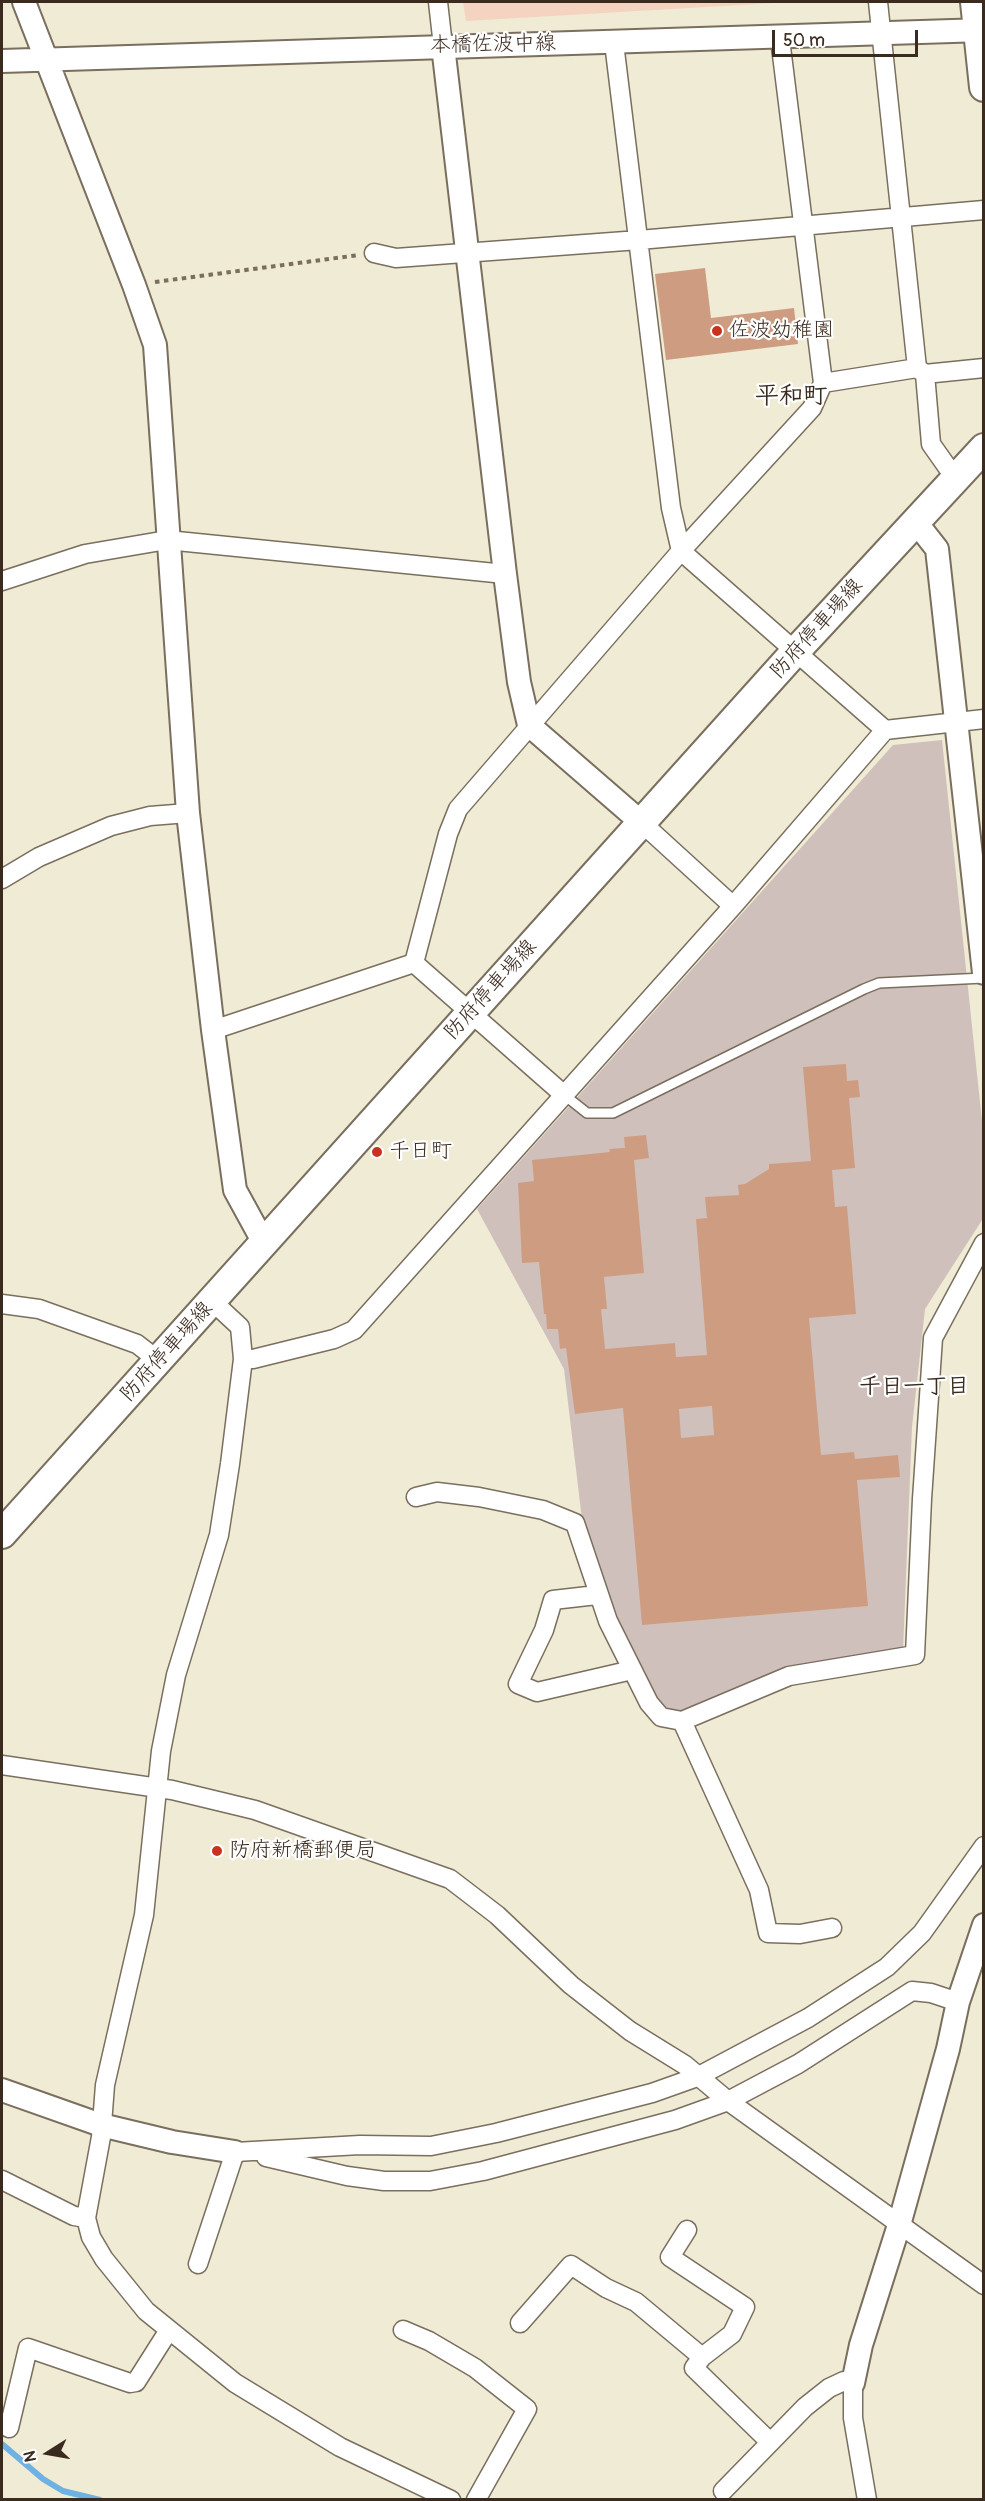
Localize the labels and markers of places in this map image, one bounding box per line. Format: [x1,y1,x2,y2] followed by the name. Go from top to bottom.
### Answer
[729,318,834,344] place label: 佐波幼稚園
[710,324,724,338] marker: 佐波幼稚園
[389,1139,452,1165] place label: 千日町
[370,1145,384,1159] marker: 千日町
[229,1838,376,1864] place label: 防府新橋郵便局
[210,1844,224,1858] marker: 防府新橋郵便局

